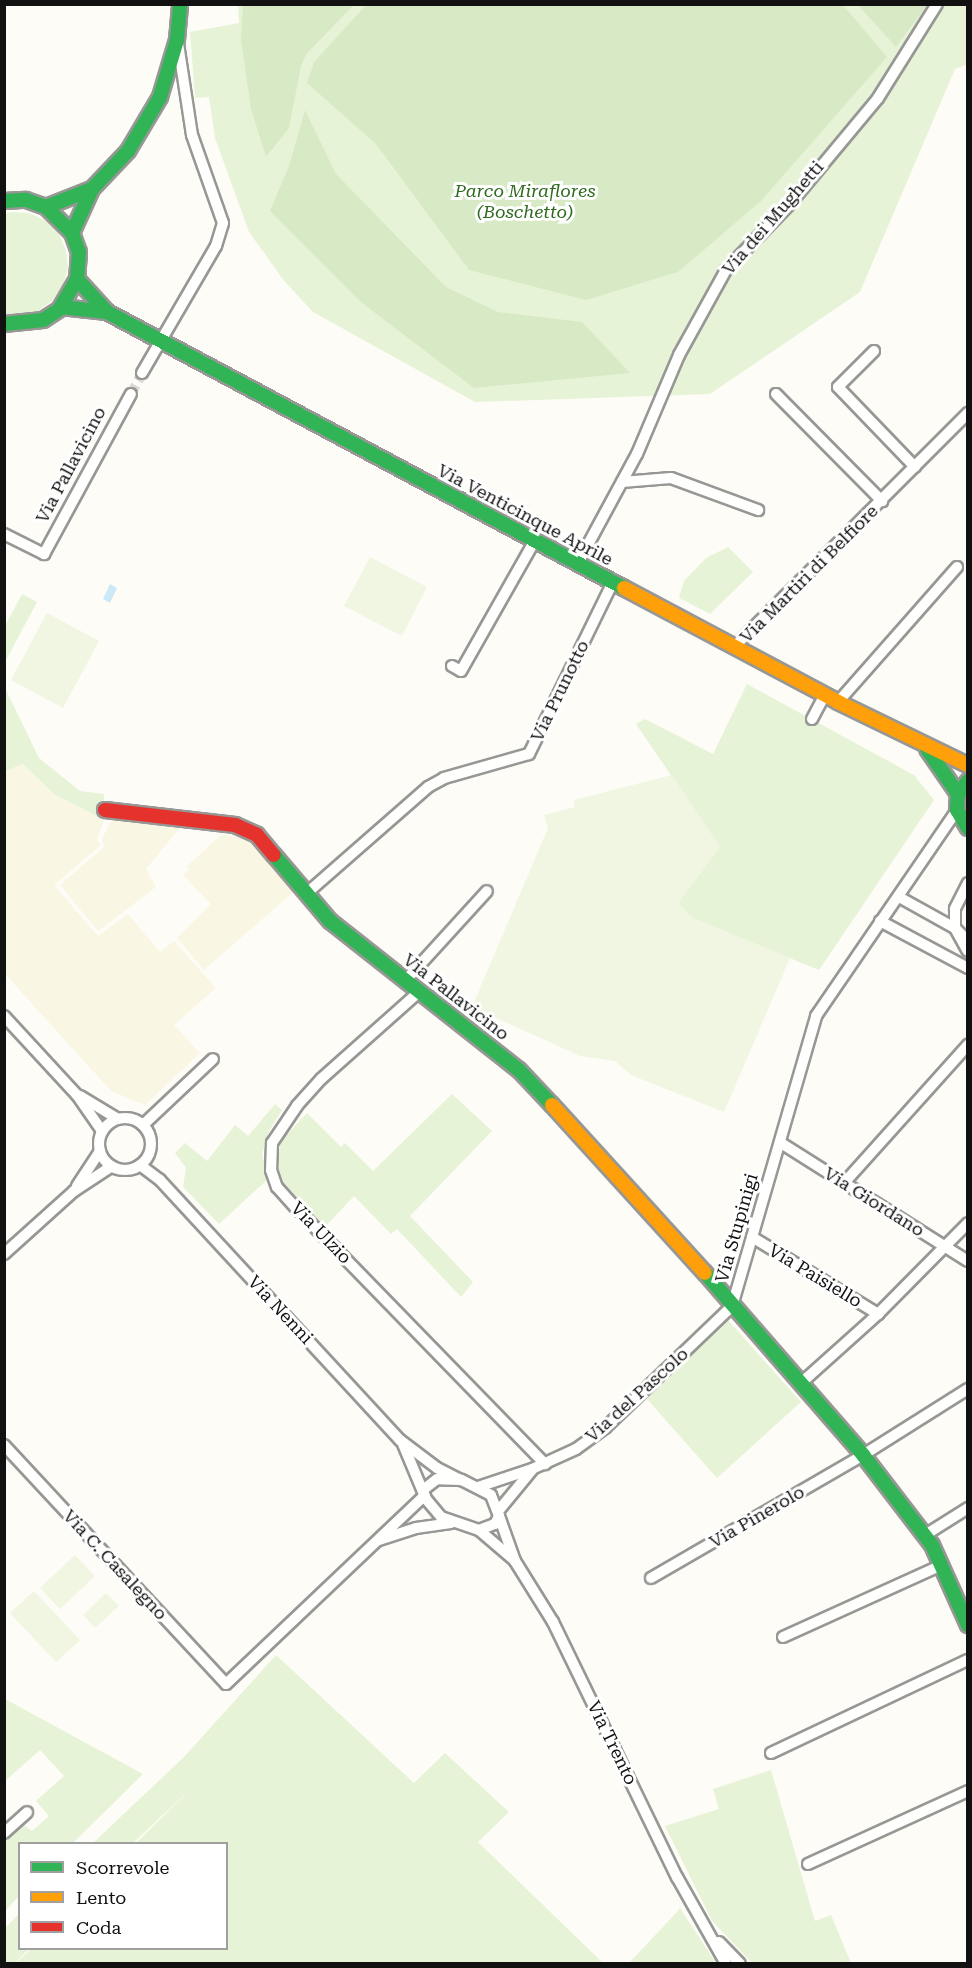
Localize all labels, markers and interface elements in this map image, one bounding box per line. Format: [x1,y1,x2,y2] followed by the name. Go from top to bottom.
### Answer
[718,157,828,279] street label: Via dei Mughetti
[454,181,596,224] park label: Parco Miraflores (Boschetto)
[31,403,111,527] street label: Via Pallavicino
[434,460,616,570] street label: Via Venticinque Aprile
[735,500,883,648] street label: Via Martiri di Belfiore
[526,637,594,745] street label: Via Prunotto
[399,949,513,1045] street label: Via Pallavicino
[820,1162,928,1242] street label: Via Giordano
[711,1171,763,1285] street label: Via Stupinigi
[286,1197,356,1269] street label: Via Ulzio
[764,1240,866,1312] street label: Via Paisiello
[243,1271,317,1349] street label: Via Nenni
[581,1343,693,1447] street label: Via del Pascolo
[706,1481,808,1553] street label: Via Pinerolo
[58,1505,172,1625] street label: Via C. Casalegno
[582,1697,642,1789] street label: Via Trento
[18,1842,228,1950] legend
[76,1857,169,1878] text: Scorrevole
[76,1887,126,1908] text: Lento
[76,1917,121,1938] text: Coda

